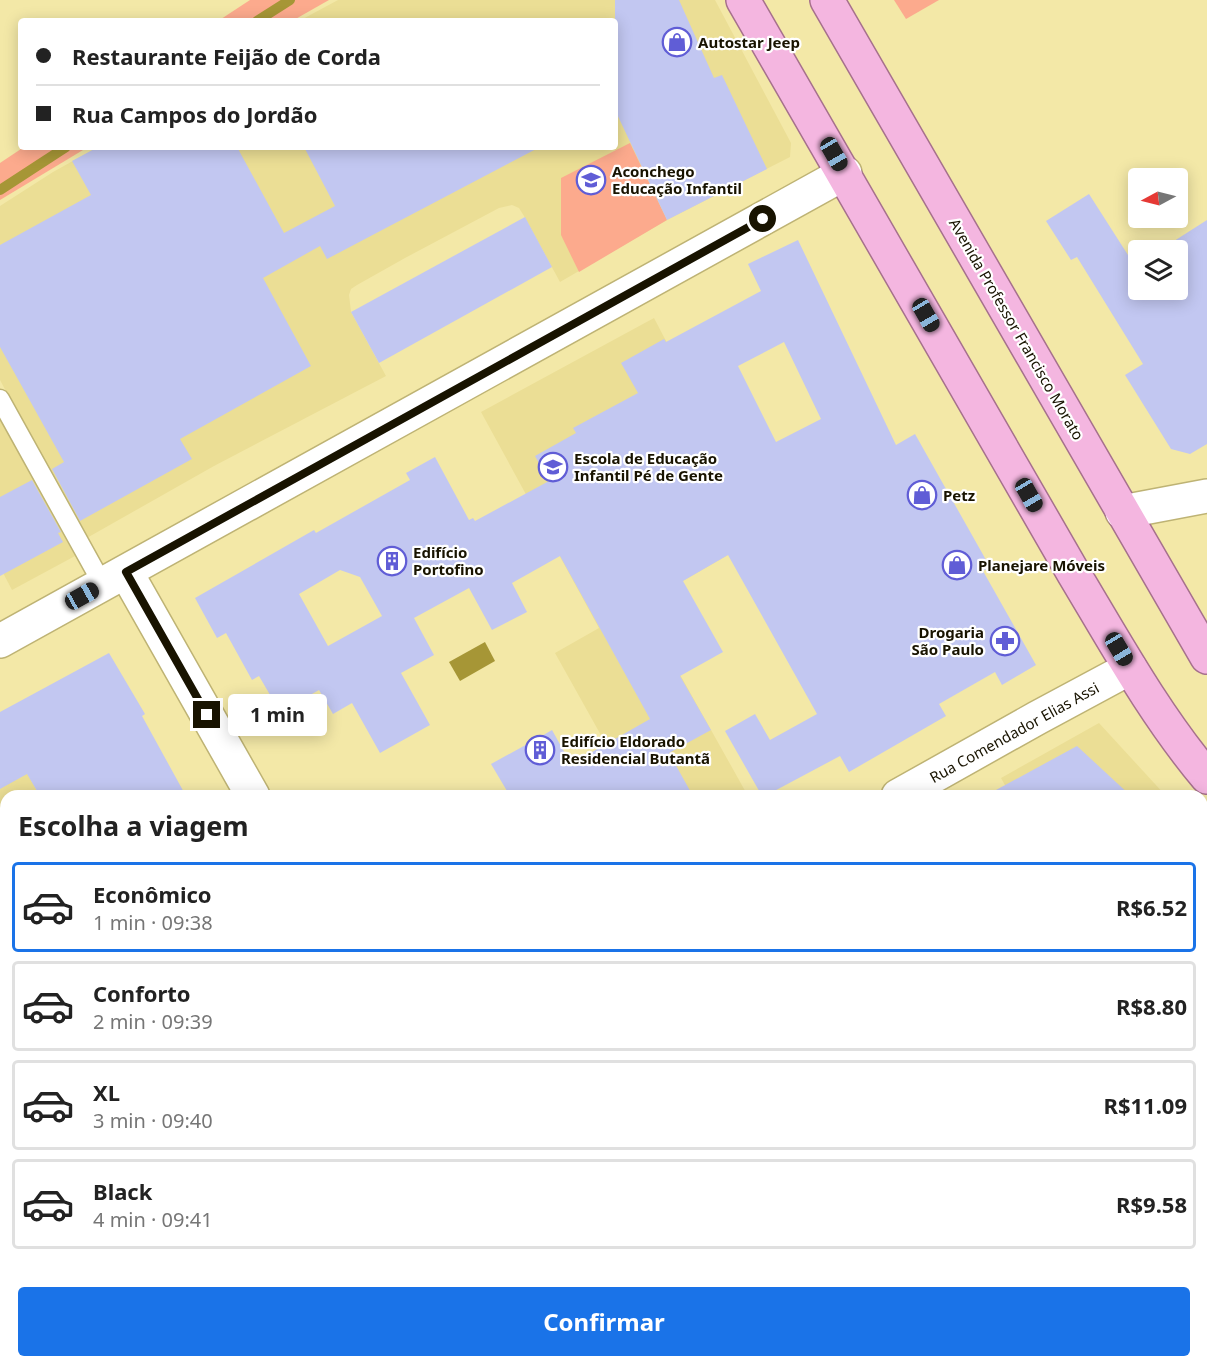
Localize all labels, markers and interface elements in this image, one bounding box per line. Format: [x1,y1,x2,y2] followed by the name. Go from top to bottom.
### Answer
[661,26,693,58] shop icon: Autostar Jeep
[698,32,800,52] place label: Autostar Jeep
[72,41,381,71] text: Restaurante Feijão de Corda
[72,99,317,129] text: Rua Campos do Jordão
[817,134,851,174] car
[612,161,742,198] place label: Aconchego Educação Infantil
[575,164,607,196] school or university icon: Aconchego Educação Infantil
[1128,168,1188,228] north arrow
[1128,168,1188,300] map controls
[749,205,776,232] route start
[945,215,1089,443] street label: Avenida Professor Francisco Morato
[1128,240,1188,300] button: layers
[909,295,943,335] car
[574,448,723,485] place label: Escola de Educação Infantil Pé de Gente
[537,451,569,483] school or university icon: Escola de Educação Infantil Pé de Gente
[1012,475,1046,515] car
[906,479,938,511] shop icon: Petz
[943,485,975,505] place label: Petz
[413,542,484,579] place label: Edifício Portofino
[376,545,408,577] building icon: Edifício Portofino
[941,549,973,581] shop icon: Planejare Móveis
[978,555,1105,575] place label: Planejare Móveis
[62,579,102,613] car
[912,622,984,659] place label: Drogaria São Paulo
[989,625,1021,657] pharmacy icon: Drogaria São Paulo
[1102,629,1136,669] car
[926,677,1102,787] street label: Rua Comendador Elias Assi
[228,694,327,736] callout: 1 min
[193,701,220,728] route end
[250,701,305,728] text: 1 min
[561,731,710,768] place label: Edifício Eldorado Residencial Butantã
[524,734,556,766] building icon: Edifício Eldorado Residencial Butantã
[18,807,249,844] text: Escolha a viagem
[93,879,212,909] text: Econômico
[21,880,75,934] icon: car
[1116,892,1187,922] text: R$6.52
[93,909,213,936] text: 1 min · 09:38
[93,978,191,1008] text: Conforto
[21,979,75,1033] icon: car
[1116,991,1187,1021] text: R$8.80
[93,1008,213,1035] text: 2 min · 09:39
[93,1077,120,1107] text: XL
[21,1078,75,1132] icon: car
[1103,1090,1187,1120] text: R$11.09
[93,1107,213,1134] text: 3 min · 09:40
[93,1176,152,1206] text: Black
[21,1177,75,1231] icon: car
[1116,1189,1187,1219] text: R$9.58
[93,1206,213,1233] text: 4 min · 09:41
[18,1287,1190,1356] button: Confirmar

